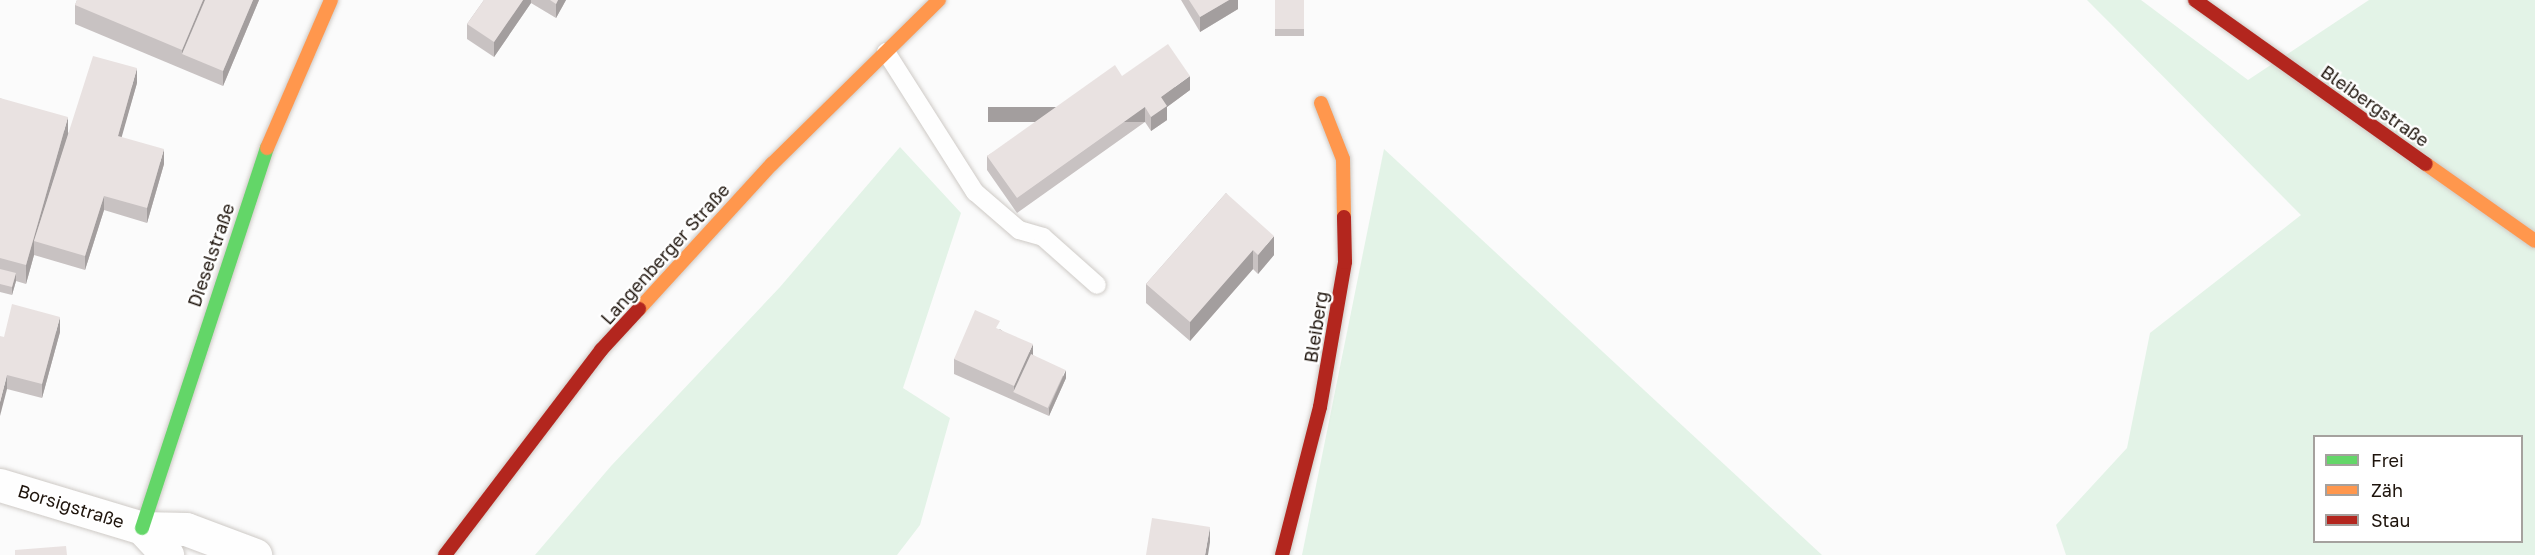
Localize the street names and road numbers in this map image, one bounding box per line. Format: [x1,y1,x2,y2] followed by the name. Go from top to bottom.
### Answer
[2317,61,2433,151] street label: Bleibergstraße
[596,179,734,329] street label: Langenberger Straße
[183,200,239,310] street label: Dieselstraße
[1300,290,1332,364] street label: Bleiberg
[15,480,127,532] street label: Borsigstraße

